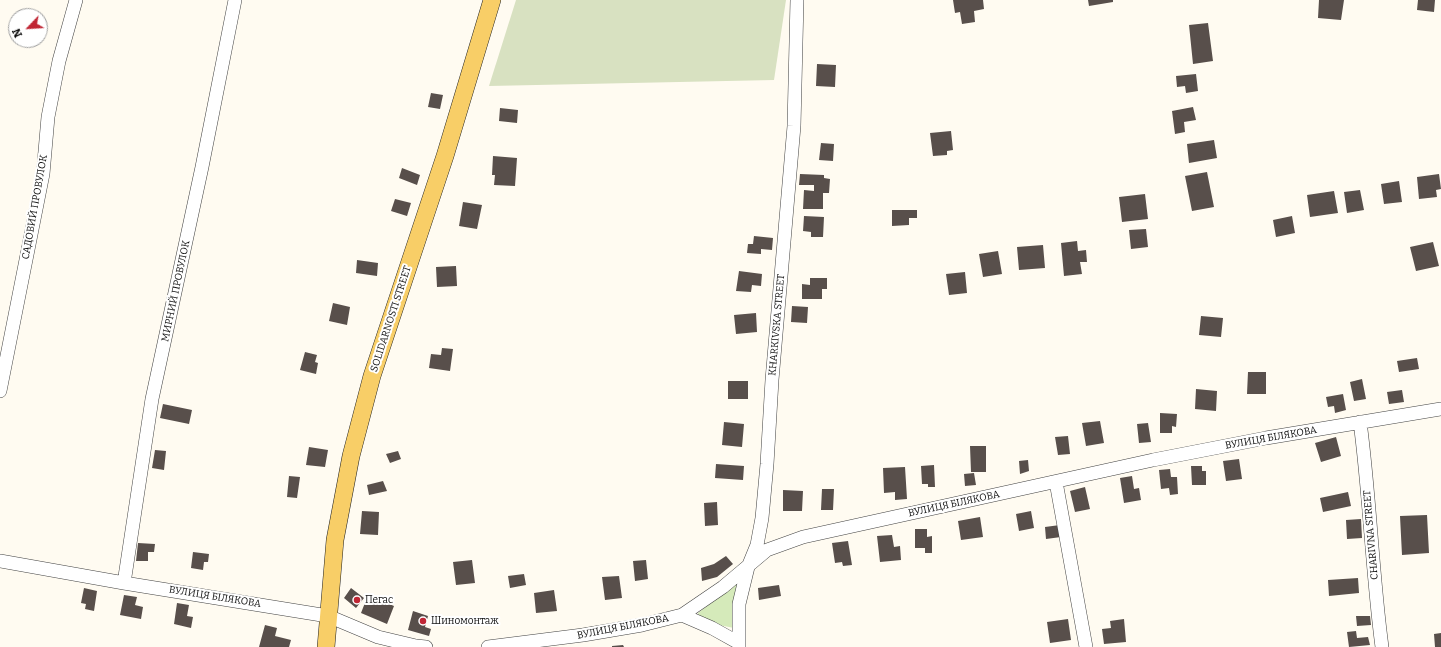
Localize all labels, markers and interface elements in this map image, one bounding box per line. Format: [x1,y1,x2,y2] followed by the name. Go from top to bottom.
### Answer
[8,8,48,48] north arrow
[10,26,25,39] text: N
[20,154,50,260] street label: САДОВИЙ ПРОВУЛОК
[159,239,193,343] street label: МИРНИЙ ПРОВУЛОК
[368,265,414,373] street label: SOLIDARNOSTI STREET
[767,274,787,376] street label: KHARKIVSKA STREET
[1224,424,1318,452] street label: ВУЛИЦЯ БІЛЯКОВА
[907,488,1001,520] street label: ВУЛИЦЯ БІЛЯКОВА
[1361,490,1381,580] street label: CHARIVNA STREET
[168,584,262,610] street label: ВУЛИЦЯ БІЛЯКОВА
[365,594,393,606] place label: Пегас
[352,595,362,605] marker: Пегас
[576,612,670,642] street label: ВУЛИЦЯ БІЛЯКОВА
[431,615,499,627] place label: Шиномонтаж
[418,616,428,626] marker: Шиномонтаж

